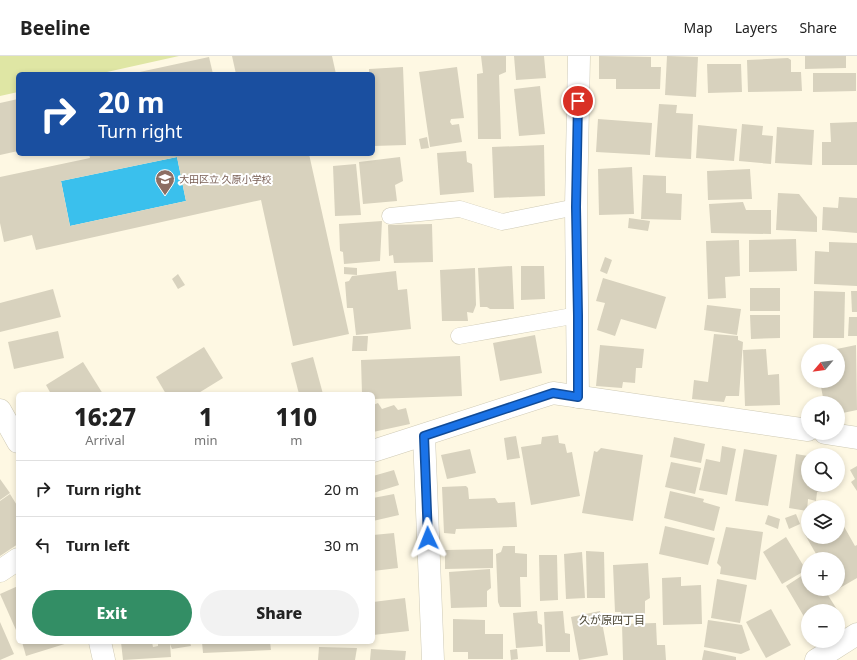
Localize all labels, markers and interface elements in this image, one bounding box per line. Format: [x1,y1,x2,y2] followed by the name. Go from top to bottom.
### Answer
[20,15,90,41] text: Beeline
[684,18,713,37] text: Map
[735,18,777,37] text: Layers
[799,18,837,37] text: Share
[98,83,165,121] text: 20 m
[561,84,595,118] pin
[32,88,84,140] icon: right
[567,90,589,112] icon: arrive
[98,119,182,143] text: Turn right
[154,168,176,196] school or university icon: 大田区立 久原小学校
[179,172,272,186] place label: 大田区立 久原小学校
[801,344,845,388] north arrow
[801,344,845,648] map controls
[801,396,845,440] button: sound
[74,400,136,433] text: 16:27
[199,400,213,433] text: 1
[276,400,317,433] text: 110
[85,431,125,449] text: Arrival
[194,431,218,449] text: min
[290,431,302,449] text: m
[801,448,845,492] button: search
[32,478,54,500] icon: right
[66,479,141,499] text: Turn right
[324,479,359,499] text: 20 m
[801,500,845,544] button: layers
[407,517,449,559] position arrow
[32,534,54,556] icon: left
[66,535,130,555] text: Turn left
[324,535,359,555] text: 30 m
[801,552,845,596] button: +
[32,590,192,636] button: Exit
[200,590,359,636] button: Share
[801,604,845,648] button: −
[579,612,645,627] district label: 久が原四丁目

